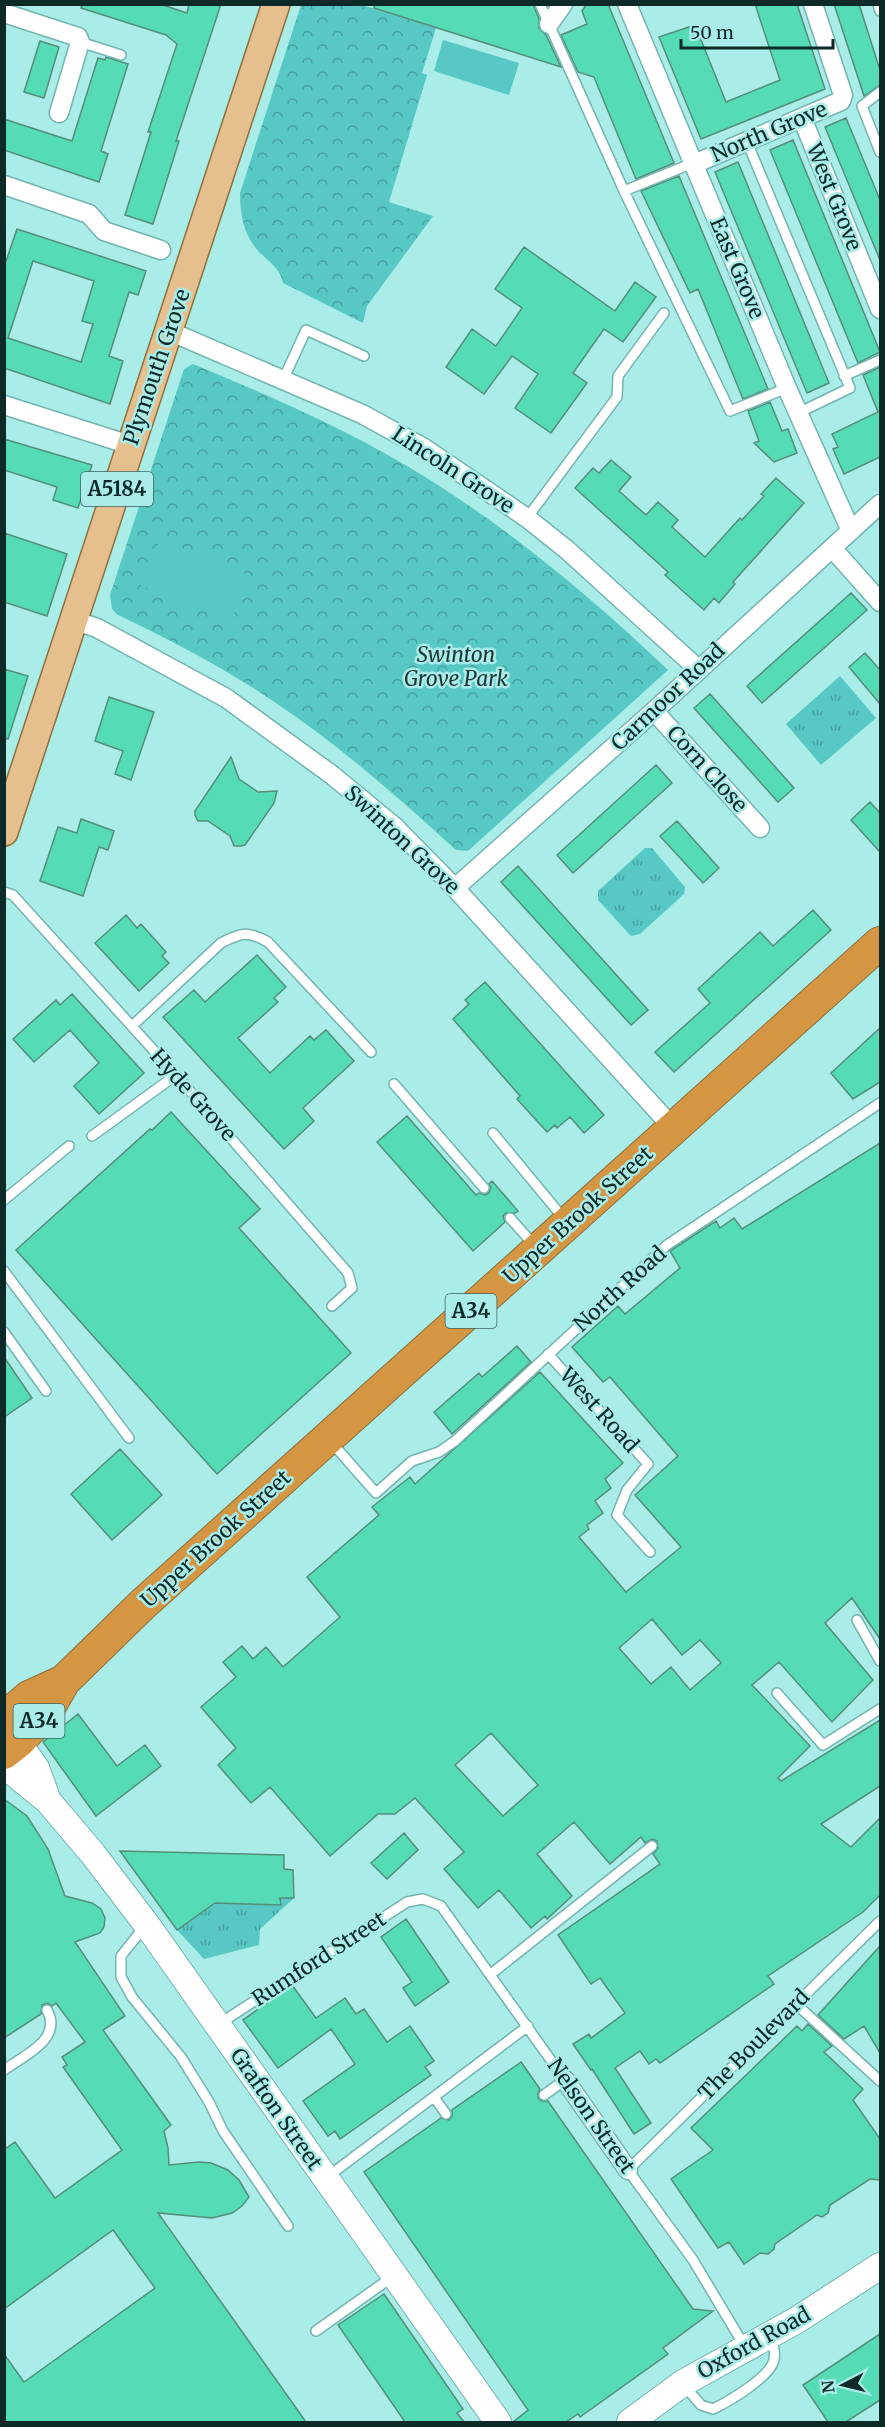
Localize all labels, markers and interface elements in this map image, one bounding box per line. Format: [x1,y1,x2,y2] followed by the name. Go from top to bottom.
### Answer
[681,12,832,50] scale bar
[690,21,734,44] text: 50 m
[707,95,831,168] street label: North Grove
[800,138,868,254] street label: West Grove
[704,213,771,323] street label: East Grove
[117,285,196,448] street label: Plymouth Grove
[387,420,519,519] street label: Lincoln Grove
[81,472,153,506] road number: A5184
[605,637,730,756] street label: Carmoor Road
[404,641,508,692] park label: Swinton Grove Park
[661,720,753,818] street label: Corn Close
[339,779,466,900] street label: Swinton Grove
[145,1043,242,1147] street label: Hyde Grove
[497,1140,658,1289] street label: Upper Brook Street
[568,1240,672,1337] street label: North Road
[446,1294,496,1328] road number: A34
[553,1361,645,1458] street label: West Road
[135,1464,296,1613] street label: Upper Brook Street
[14,1704,64,1738] road number: A34
[247,1905,391,2012] street label: Rumford Street
[692,1983,815,2106] street label: The Boulevard
[224,2043,328,2175] street label: Grafton Street
[542,2053,641,2179] street label: Nelson Street
[692,2300,815,2385] street label: Oxford Road
[813,2355,873,2415] north arrow
[817,2379,839,2394] text: N

